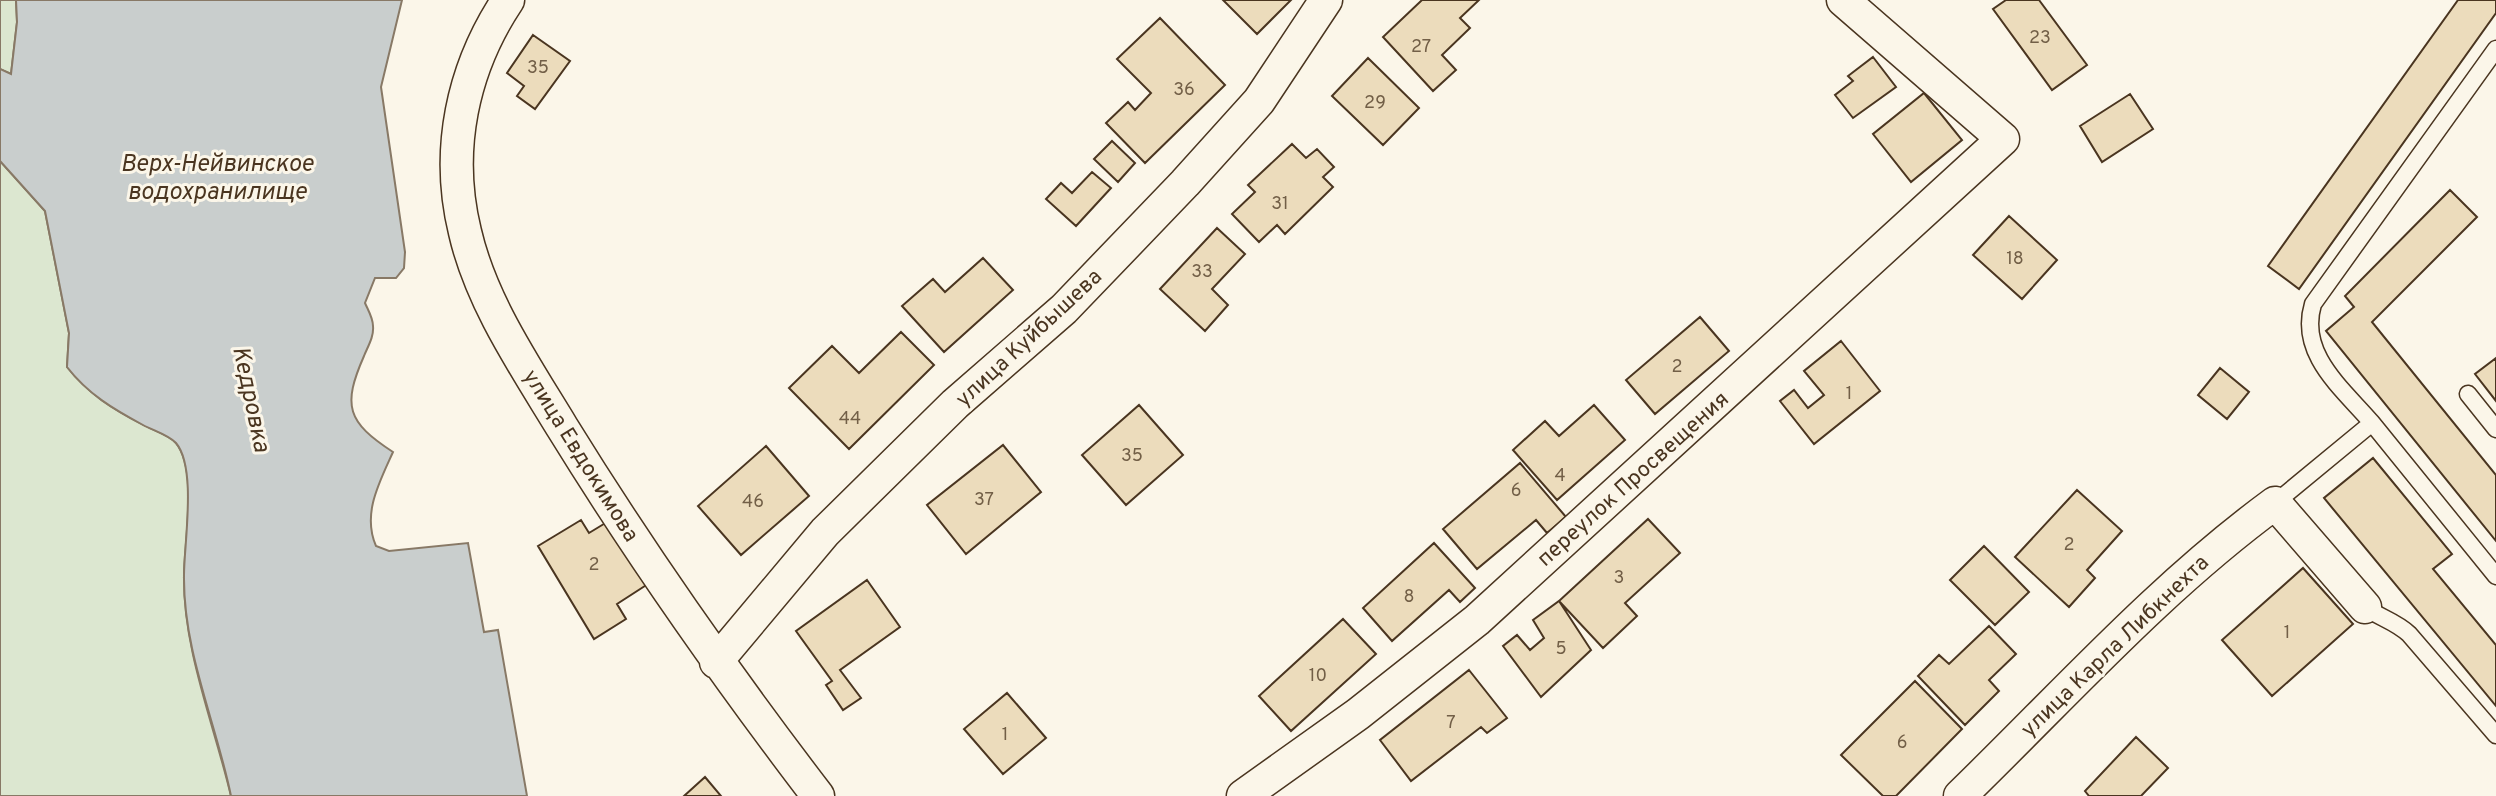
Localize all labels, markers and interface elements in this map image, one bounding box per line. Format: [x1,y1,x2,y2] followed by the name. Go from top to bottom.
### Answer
[2029,27,2051,50] house number: 23
[1411,36,1431,59] house number: 27
[527,57,549,80] house number: 35
[1173,79,1195,102] house number: 36
[1364,92,1386,115] house number: 29
[121,150,314,208] water label: Верх-Нейвинское водохранилище
[1271,193,1289,216] house number: 31
[2006,248,2024,271] house number: 18
[1191,261,1213,284] house number: 33
[951,264,1109,414] street label: улица Куйбышева
[224,344,276,456] water label: Кедровка
[1671,356,1683,379] house number: 2
[516,365,644,547] street label: улица Евдокимова
[1846,383,1852,406] house number: 1
[1532,387,1735,573] street label: переулок Просвещения
[839,408,861,431] house number: 44
[1121,445,1143,468] house number: 35
[1554,465,1566,488] house number: 4
[1511,480,1521,503] house number: 6
[974,489,994,512] house number: 37
[742,491,764,514] house number: 46
[2063,534,2075,557] house number: 2
[2016,550,2215,744] street label: улица Карла Либкнехта
[588,554,600,577] house number: 2
[1614,567,1624,590] house number: 3
[1404,586,1415,609] house number: 8
[2284,622,2290,645] house number: 1
[1555,638,1567,661] house number: 5
[1309,665,1327,688] house number: 10
[1446,712,1456,735] house number: 7
[1002,724,1008,747] house number: 1
[1897,732,1907,755] house number: 6

